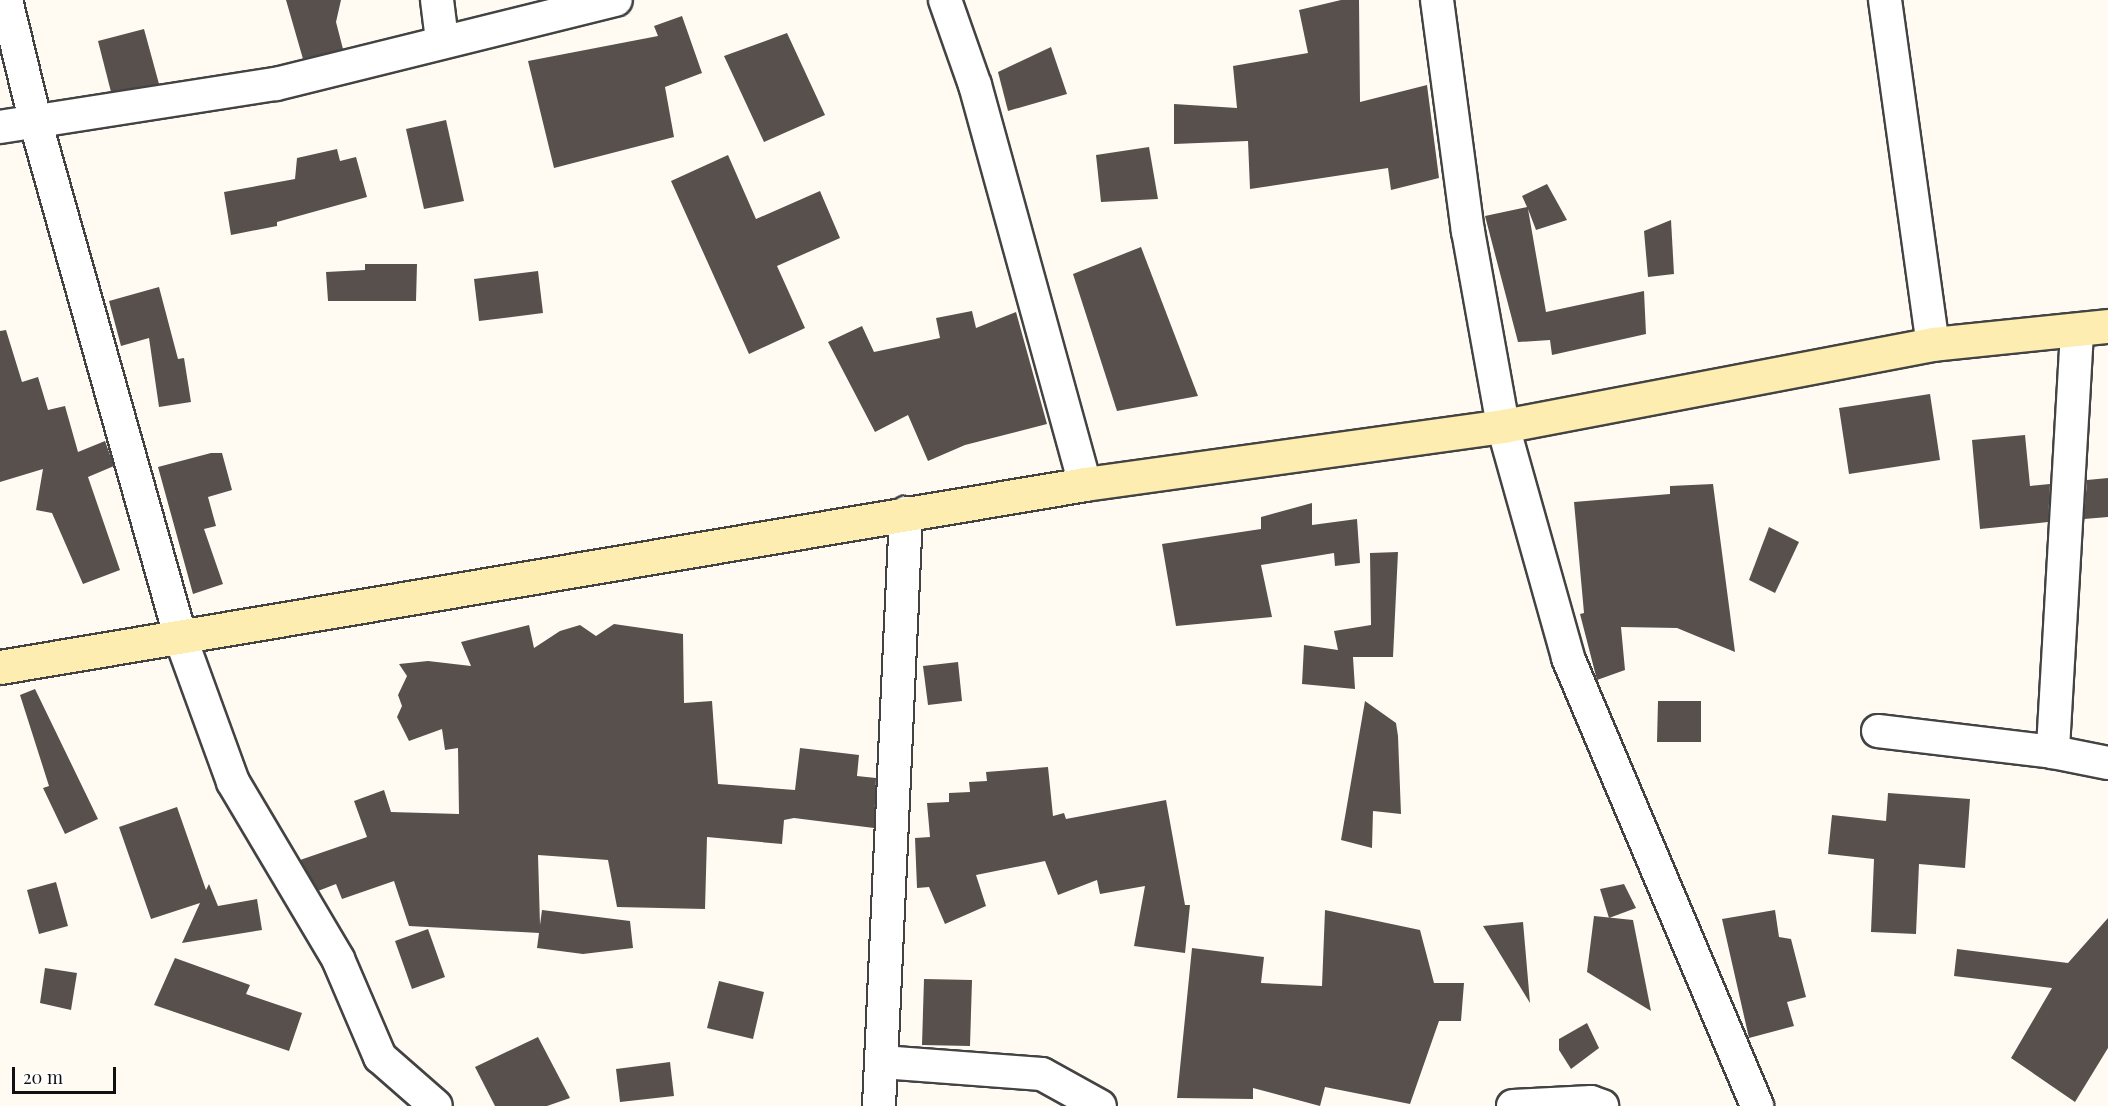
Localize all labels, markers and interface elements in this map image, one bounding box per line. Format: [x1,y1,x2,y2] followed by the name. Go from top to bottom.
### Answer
[15,1055,118,1093] scale bar
[23,1065,63,1089] text: 20 m

